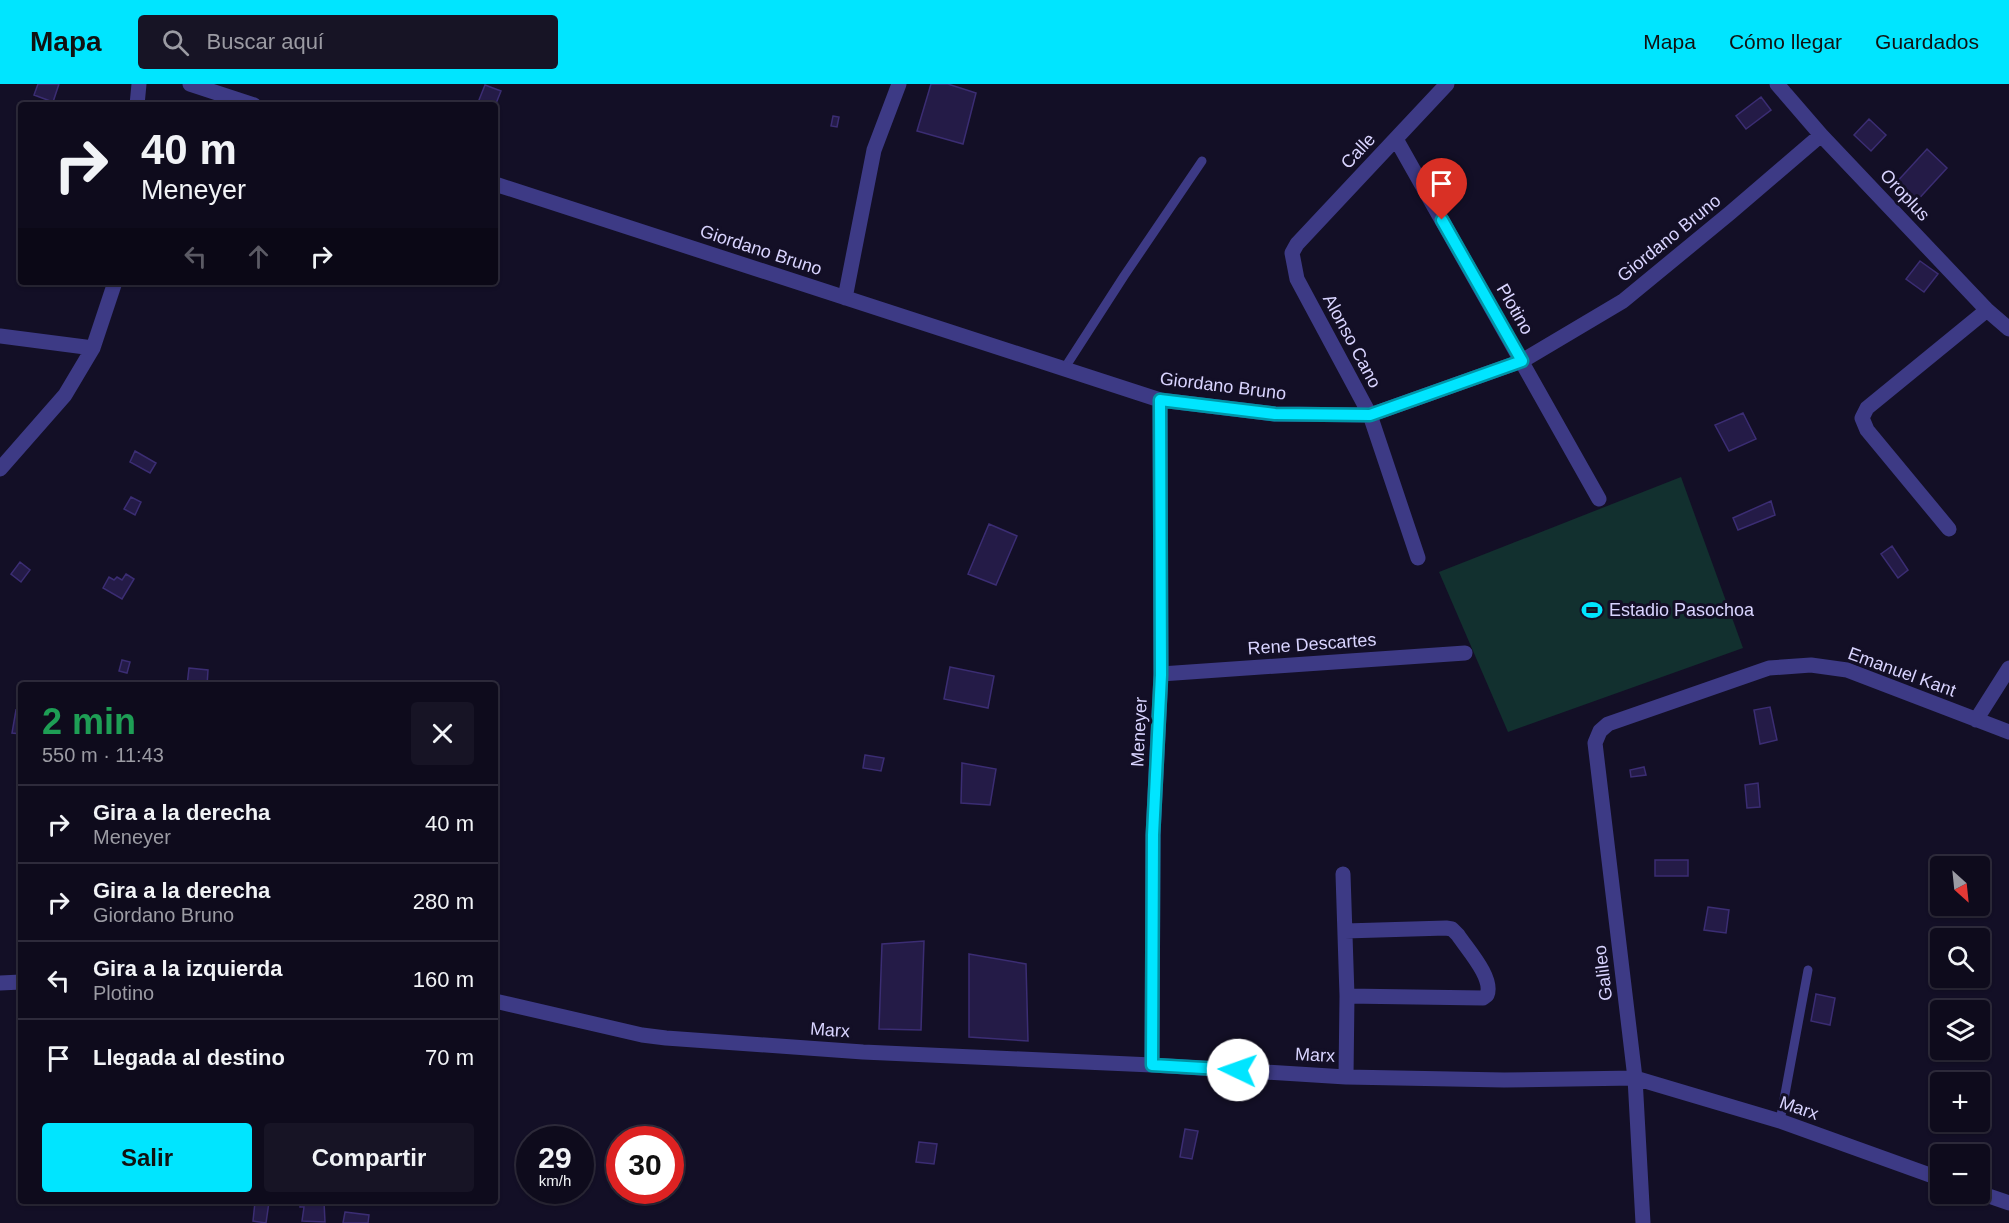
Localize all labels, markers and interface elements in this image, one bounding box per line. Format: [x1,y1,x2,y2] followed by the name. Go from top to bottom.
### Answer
[138,15,558,69] search box
[30,26,102,57] text: Mapa
[159,26,192,59] icon: search
[207,29,324,54] text: Buscar aquí
[1643,30,1696,53] text: Mapa
[1729,30,1842,53] text: Cómo llegar
[1875,30,1979,53] text: Guardados
[42,126,120,204] icon: right
[141,126,237,173] text: 40 m
[1337,129,1379,173] street label: Calle
[1416,158,1467,220] pin
[1876,165,1934,225] street label: Oroplus
[1425,167,1458,200] icon: arrive
[141,175,246,205] text: Meneyer
[1613,190,1725,286] street label: Giordano Bruno
[697,221,825,279] street label: Giordano Bruno
[179,240,212,273] icon: left
[242,240,275,273] icon: ahead
[305,240,338,273] icon: right
[1493,280,1537,338] street label: Plotino
[1319,291,1385,391] street label: Alonso Cano
[1159,368,1287,404] street label: Giordano Bruno
[1580,598,1604,622] sports icon: Estadio Pasochoa
[1609,600,1755,620] place label: Estadio Pasochoa
[1247,630,1377,658] street label: Rene Descartes
[1845,643,1959,701] street label: Emanuel Kant
[1127,697,1151,767] street label: Meneyer
[42,701,136,742] text: 2 min
[411,702,474,765] button: close
[42,744,164,766] text: 550 m · 11:43
[93,800,270,825] text: Gira a la derecha
[42,808,75,841] icon: right
[425,811,474,836] text: 40 m
[93,826,171,848] text: Meneyer
[1930,856,1990,916] north arrow
[1930,856,1990,1204] map controls
[93,878,270,903] text: Gira a la derecha
[42,886,75,919] icon: right
[413,889,474,914] text: 280 m
[93,904,234,926] text: Giordano Bruno
[1930,928,1990,988] button: search
[1590,944,1616,1002] street label: Galileo
[93,956,283,981] text: Gira a la izquierda
[42,964,75,997] icon: left
[413,967,474,992] text: 160 m
[93,982,154,1004] text: Plotino
[1930,1000,1990,1060] button: layers
[809,1019,851,1041] street label: Marx
[1206,1038,1270,1102] position arrow
[42,1042,75,1075] icon: arrive
[1295,1044,1335,1066] street label: Marx
[93,1045,285,1070] text: Llegada al destino
[425,1045,474,1070] text: 70 m
[1930,1072,1990,1132] button: +
[1777,1092,1821,1124] street label: Marx
[42,1123,252,1192] button: Salir
[264,1123,474,1192] button: Compartir
[606,1126,684,1204] speed limit sign: 30
[538,1141,572,1174] text: 29
[1930,1144,1990,1204] button: −
[539,1172,571,1189] text: km/h

